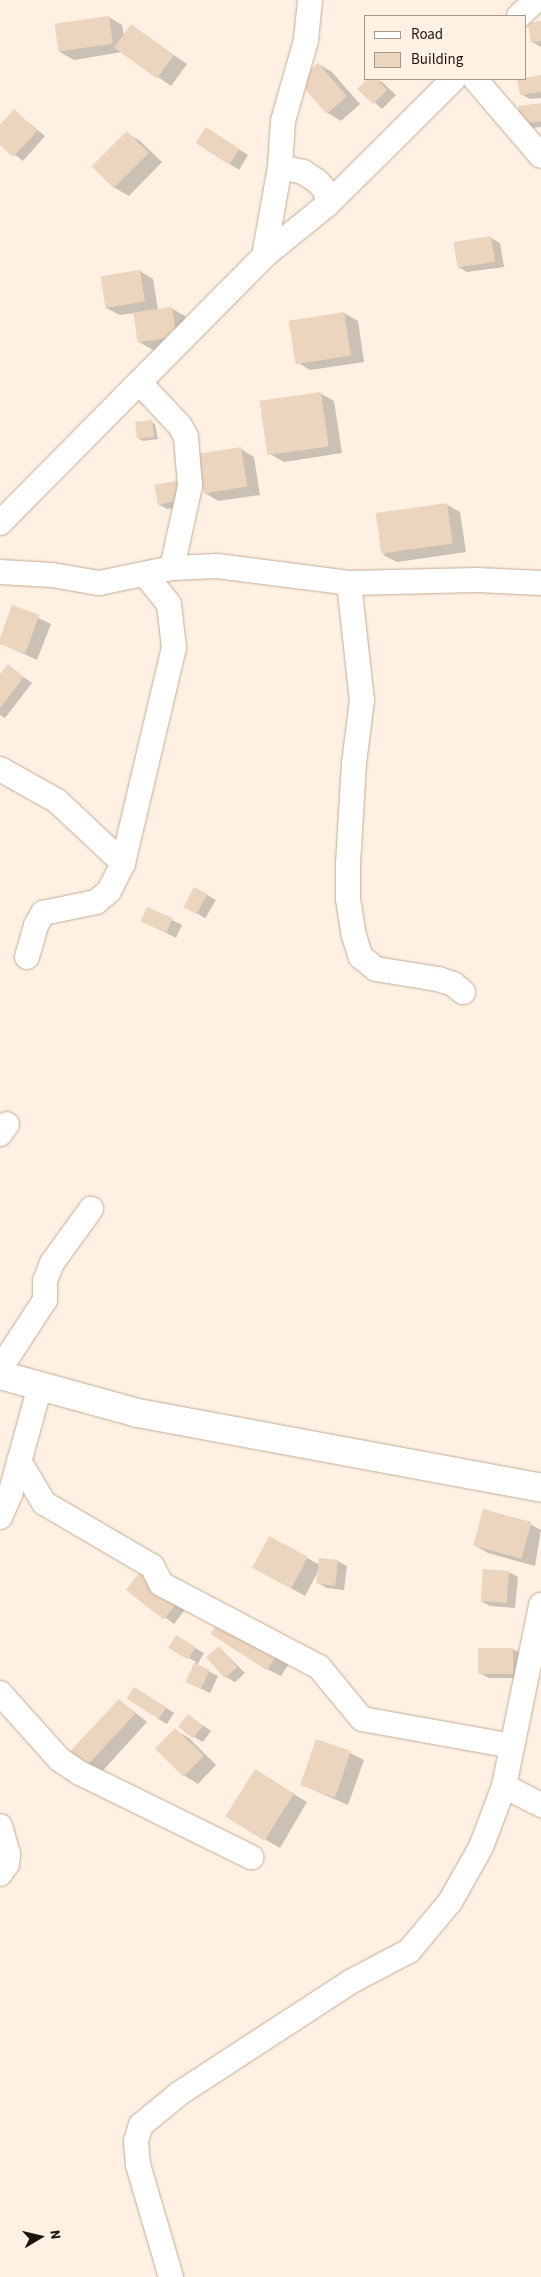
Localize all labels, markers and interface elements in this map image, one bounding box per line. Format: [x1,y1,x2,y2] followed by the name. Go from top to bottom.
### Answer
[364,15,526,80] legend
[411,24,443,45] text: Road
[411,49,463,70] text: Building
[15,2212,65,2262] north arrow
[44,2228,65,2241] text: N

